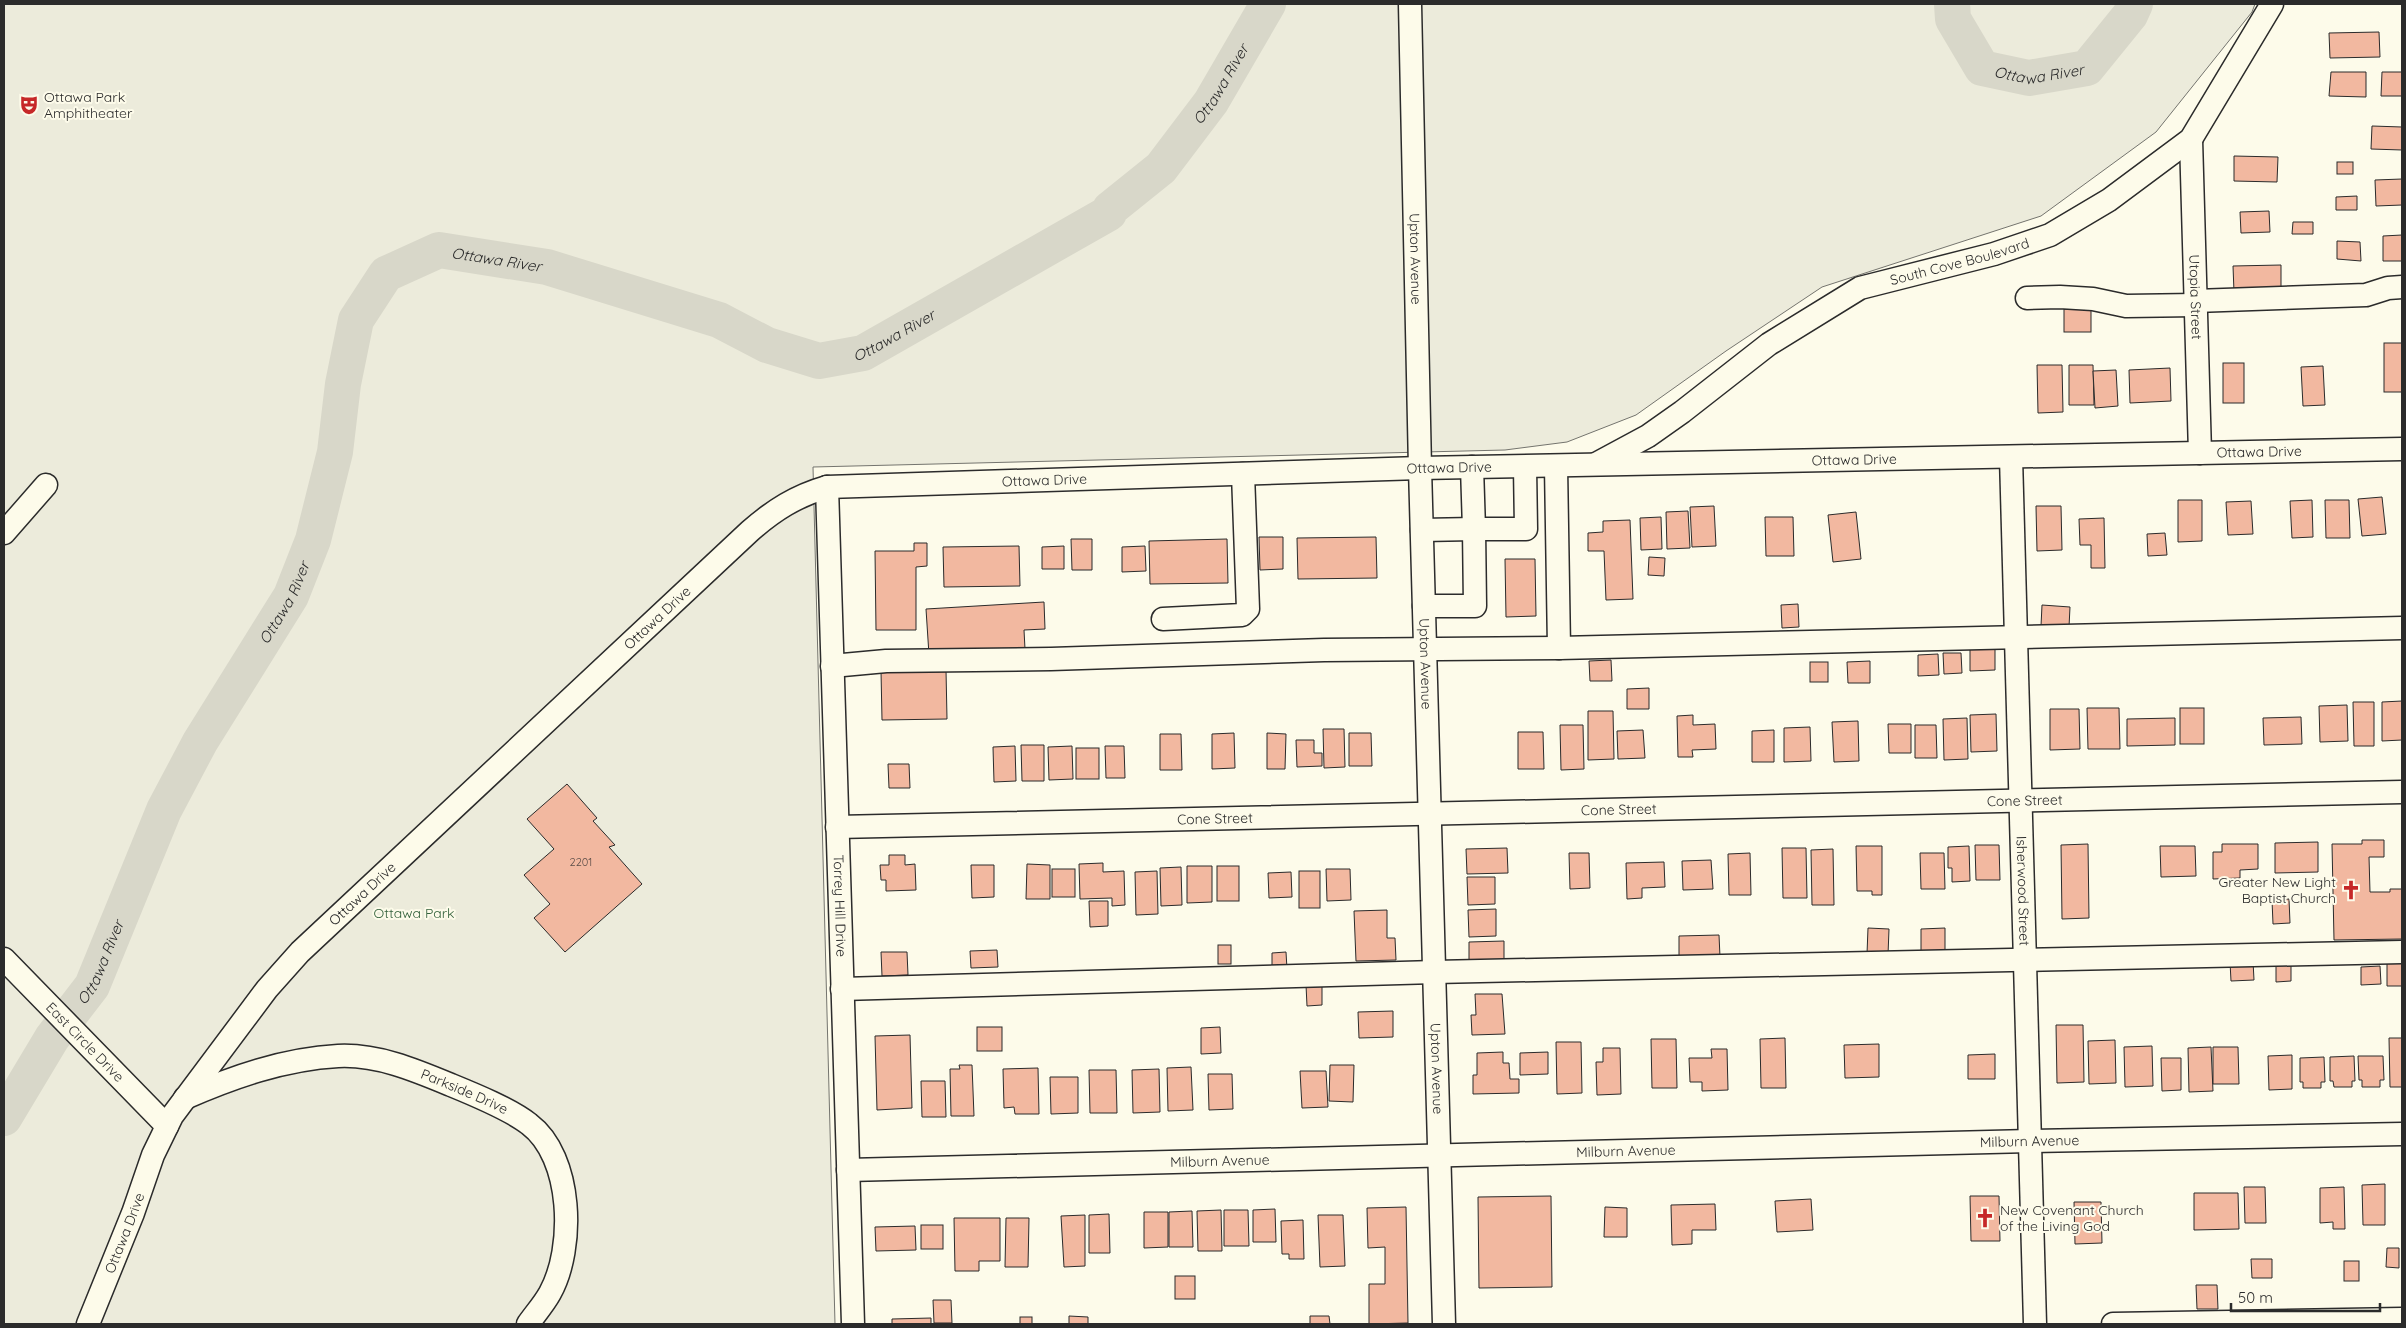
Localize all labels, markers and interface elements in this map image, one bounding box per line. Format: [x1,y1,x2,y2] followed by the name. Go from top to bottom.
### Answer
[1188,39,1253,128] water label: Ottawa River
[1992,59,2087,88] water label: Ottawa River
[44,88,133,122] place label: Ottawa Park Amphitheater
[18,94,40,116] theatre icon: Ottawa Park Amphitheater
[1406,213,1425,305] street label: Upton Avenue
[1888,234,2031,289] street label: South Cove Boulevard
[450,243,545,276] water label: Ottawa River
[2185,254,2206,340] street label: Utopia Street
[852,304,940,364] water label: Ottawa River
[2216,442,2302,462] street label: Ottawa Drive
[1811,450,1897,469] street label: Ottawa Drive
[1406,458,1492,477] street label: Ottawa Drive
[1002,470,1088,490] street label: Ottawa Drive
[254,557,314,647] water label: Ottawa River
[620,582,695,653] street label: Ottawa Drive
[1415,618,1436,710] street label: Upton Avenue
[1987,791,2063,810] street label: Cone Street
[1581,800,1657,819] street label: Cone Street
[1177,809,1253,828] street label: Cone Street
[2012,836,2034,946] street label: Isherwood Street
[829,854,851,957] street label: Torrey Hill Drive
[570,855,592,869] house number: 2201
[325,858,400,929] street label: Ottawa Drive
[2219,873,2336,907] place label: Greater New Light Baptist Church
[2340,879,2362,901] church icon: Greater New Light Baptist Church
[373,904,455,922] park label: Ottawa Park
[72,915,128,1008] water label: Ottawa River
[42,998,128,1086] street label: East Circle Drive
[1427,1023,1447,1115] street label: Upton Avenue
[418,1065,511,1118] street label: Parkside Drive
[1980,1131,2080,1151] street label: Milburn Avenue
[1576,1141,1676,1161] street label: Milburn Avenue
[1170,1151,1270,1171] street label: Milburn Avenue
[100,1190,148,1276] street label: Ottawa Drive
[2000,1201,2144,1235] place label: New Covenant Church of the Living God
[1974,1207,1996,1229] church icon: New Covenant Church of the Living God
[2231,1280,2380,1312] scale bar
[2238,1288,2273,1307] text: 50 m

